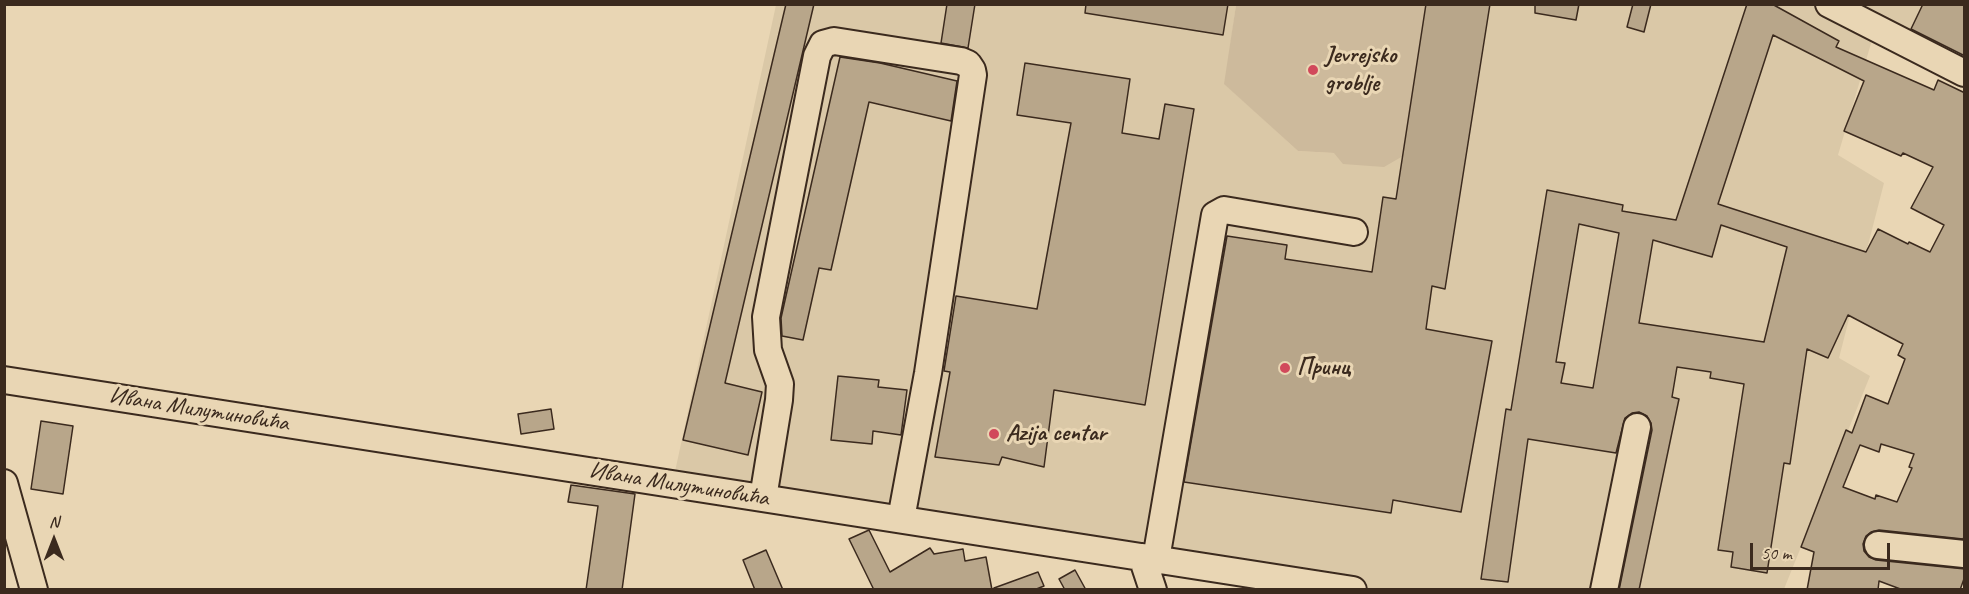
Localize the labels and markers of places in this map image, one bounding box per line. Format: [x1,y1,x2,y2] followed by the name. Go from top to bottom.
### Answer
[1325,42,1396,98] place label: Jevrejsko groblje
[1306,63,1320,77] marker: Jevrejsko groblje
[1297,354,1351,382] place label: Принц
[1278,361,1292,375] marker: Принц
[1006,420,1106,448] place label: Azija centar
[987,427,1001,441] marker: Azija centar

